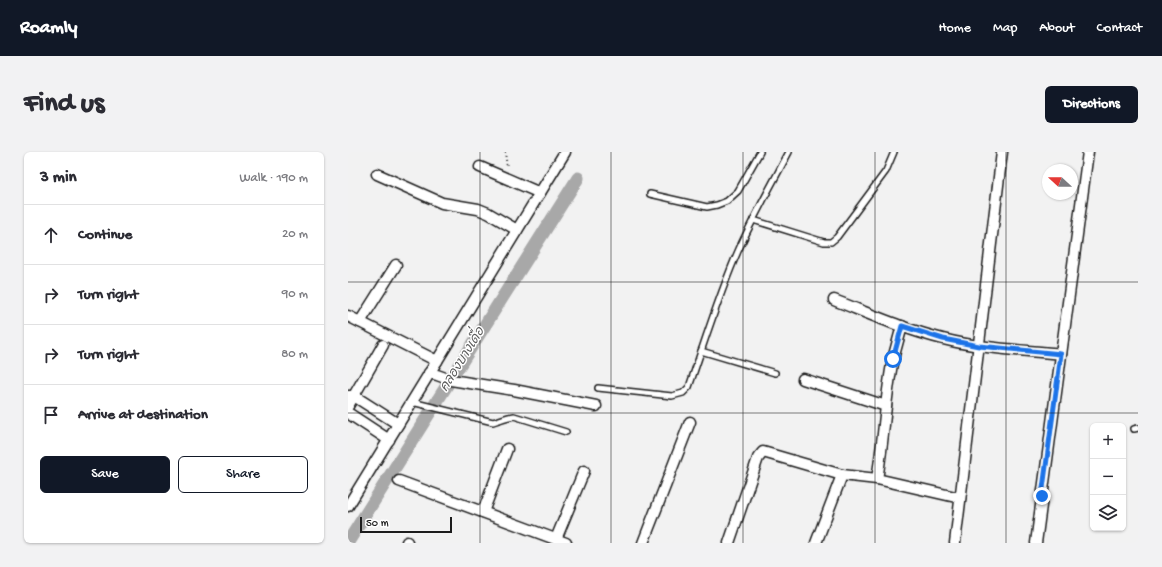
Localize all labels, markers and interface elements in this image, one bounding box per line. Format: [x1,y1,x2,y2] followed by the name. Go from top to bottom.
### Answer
[20,17,77,40] text: Roamly
[939,20,971,37] text: Home
[993,20,1017,37] text: Map
[1039,20,1075,37] text: About
[1097,20,1142,37] text: Contact
[1045,86,1138,123] button: Directions
[24,88,104,121] text: Find us
[1042,164,1078,200] north arrow
[40,168,77,188] text: 3 min
[239,171,308,186] text: Walk · 190 m
[40,224,62,246] icon: ahead
[78,226,132,244] text: Continue
[282,227,308,242] text: 20 m
[40,284,62,306] icon: right
[78,286,138,304] text: Turn right
[282,287,308,302] text: 90 m
[432,320,489,395] water label: คลองบางเดื่อ
[40,344,62,366] icon: right
[78,346,138,364] text: Turn right
[281,347,308,362] text: 80 m
[884,350,902,368] route start
[40,404,62,426] icon: arrive
[78,406,208,424] text: Arrive at destination
[1090,423,1126,531] map controls
[1090,423,1126,459] button: +
[40,456,170,493] button: Save
[178,456,308,493] button: Share
[1090,459,1126,495] button: −
[1033,487,1051,505] route end
[1090,495,1126,531] button: layers
[360,515,452,534] scale bar
[366,518,388,530] text: 50 m

